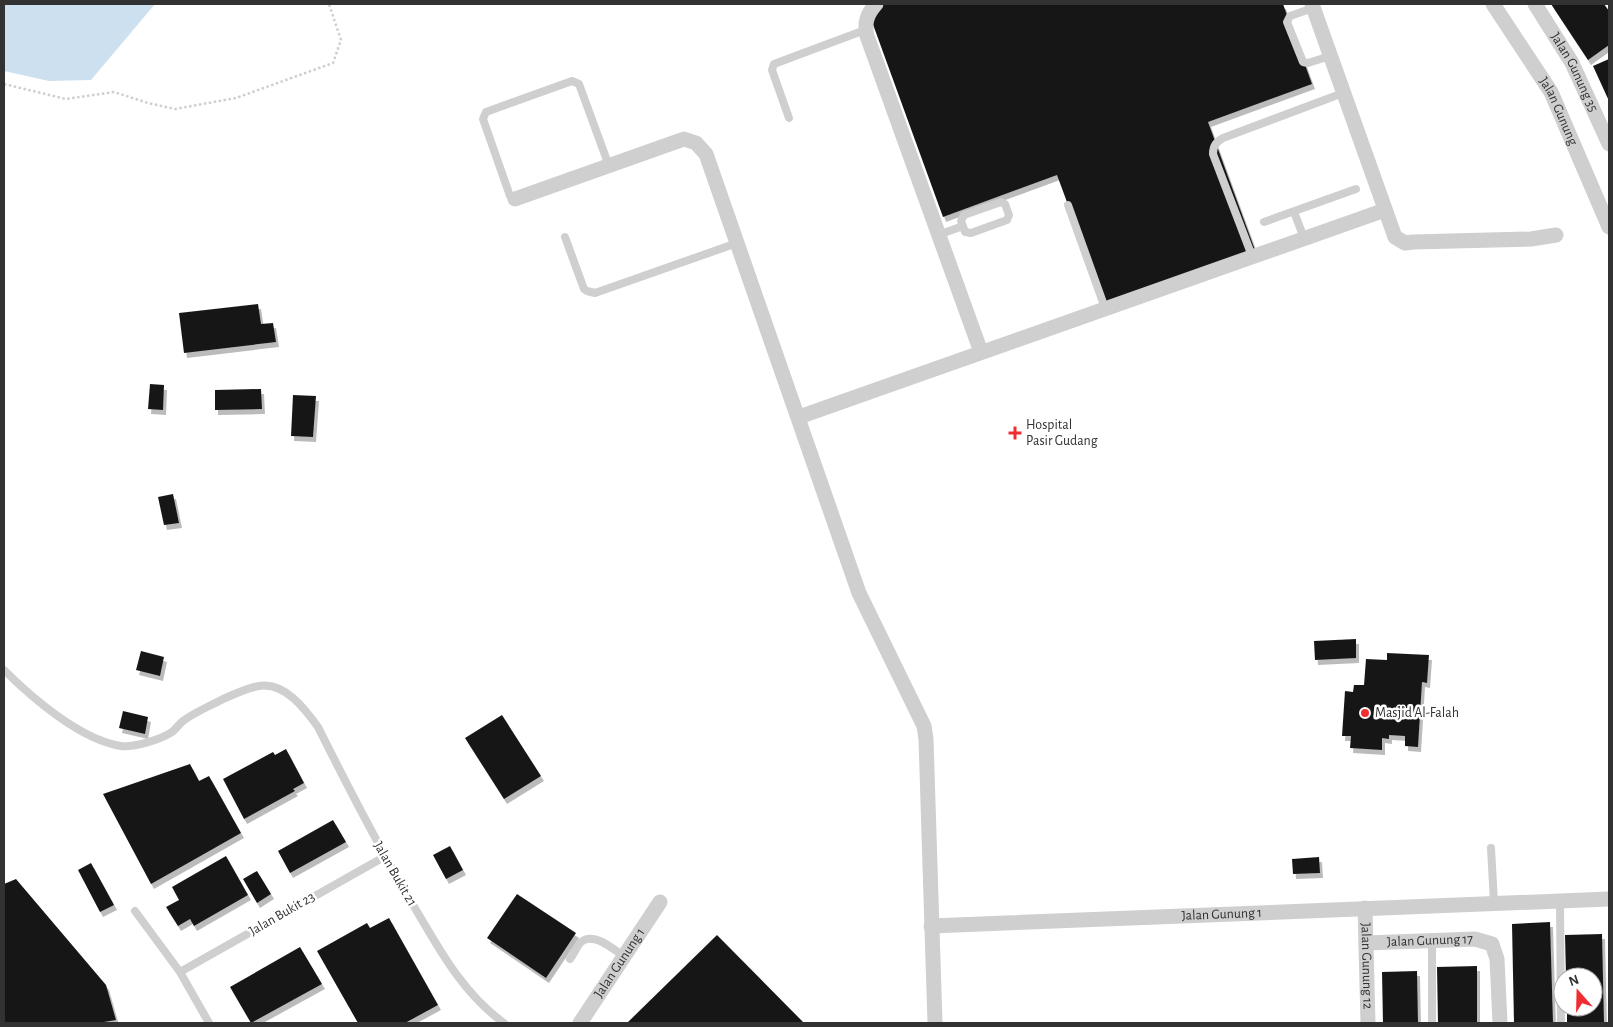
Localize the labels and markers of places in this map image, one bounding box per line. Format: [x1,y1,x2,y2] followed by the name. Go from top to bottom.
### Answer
[1026,418,1098,448] place label: Hospital Pasir Gudang
[1008,426,1022,440] marker: Hospital Pasir Gudang
[1375,706,1459,720] place label: Masjid Al-Falah
[1359,707,1371,719] marker: Masjid Al-Falah

